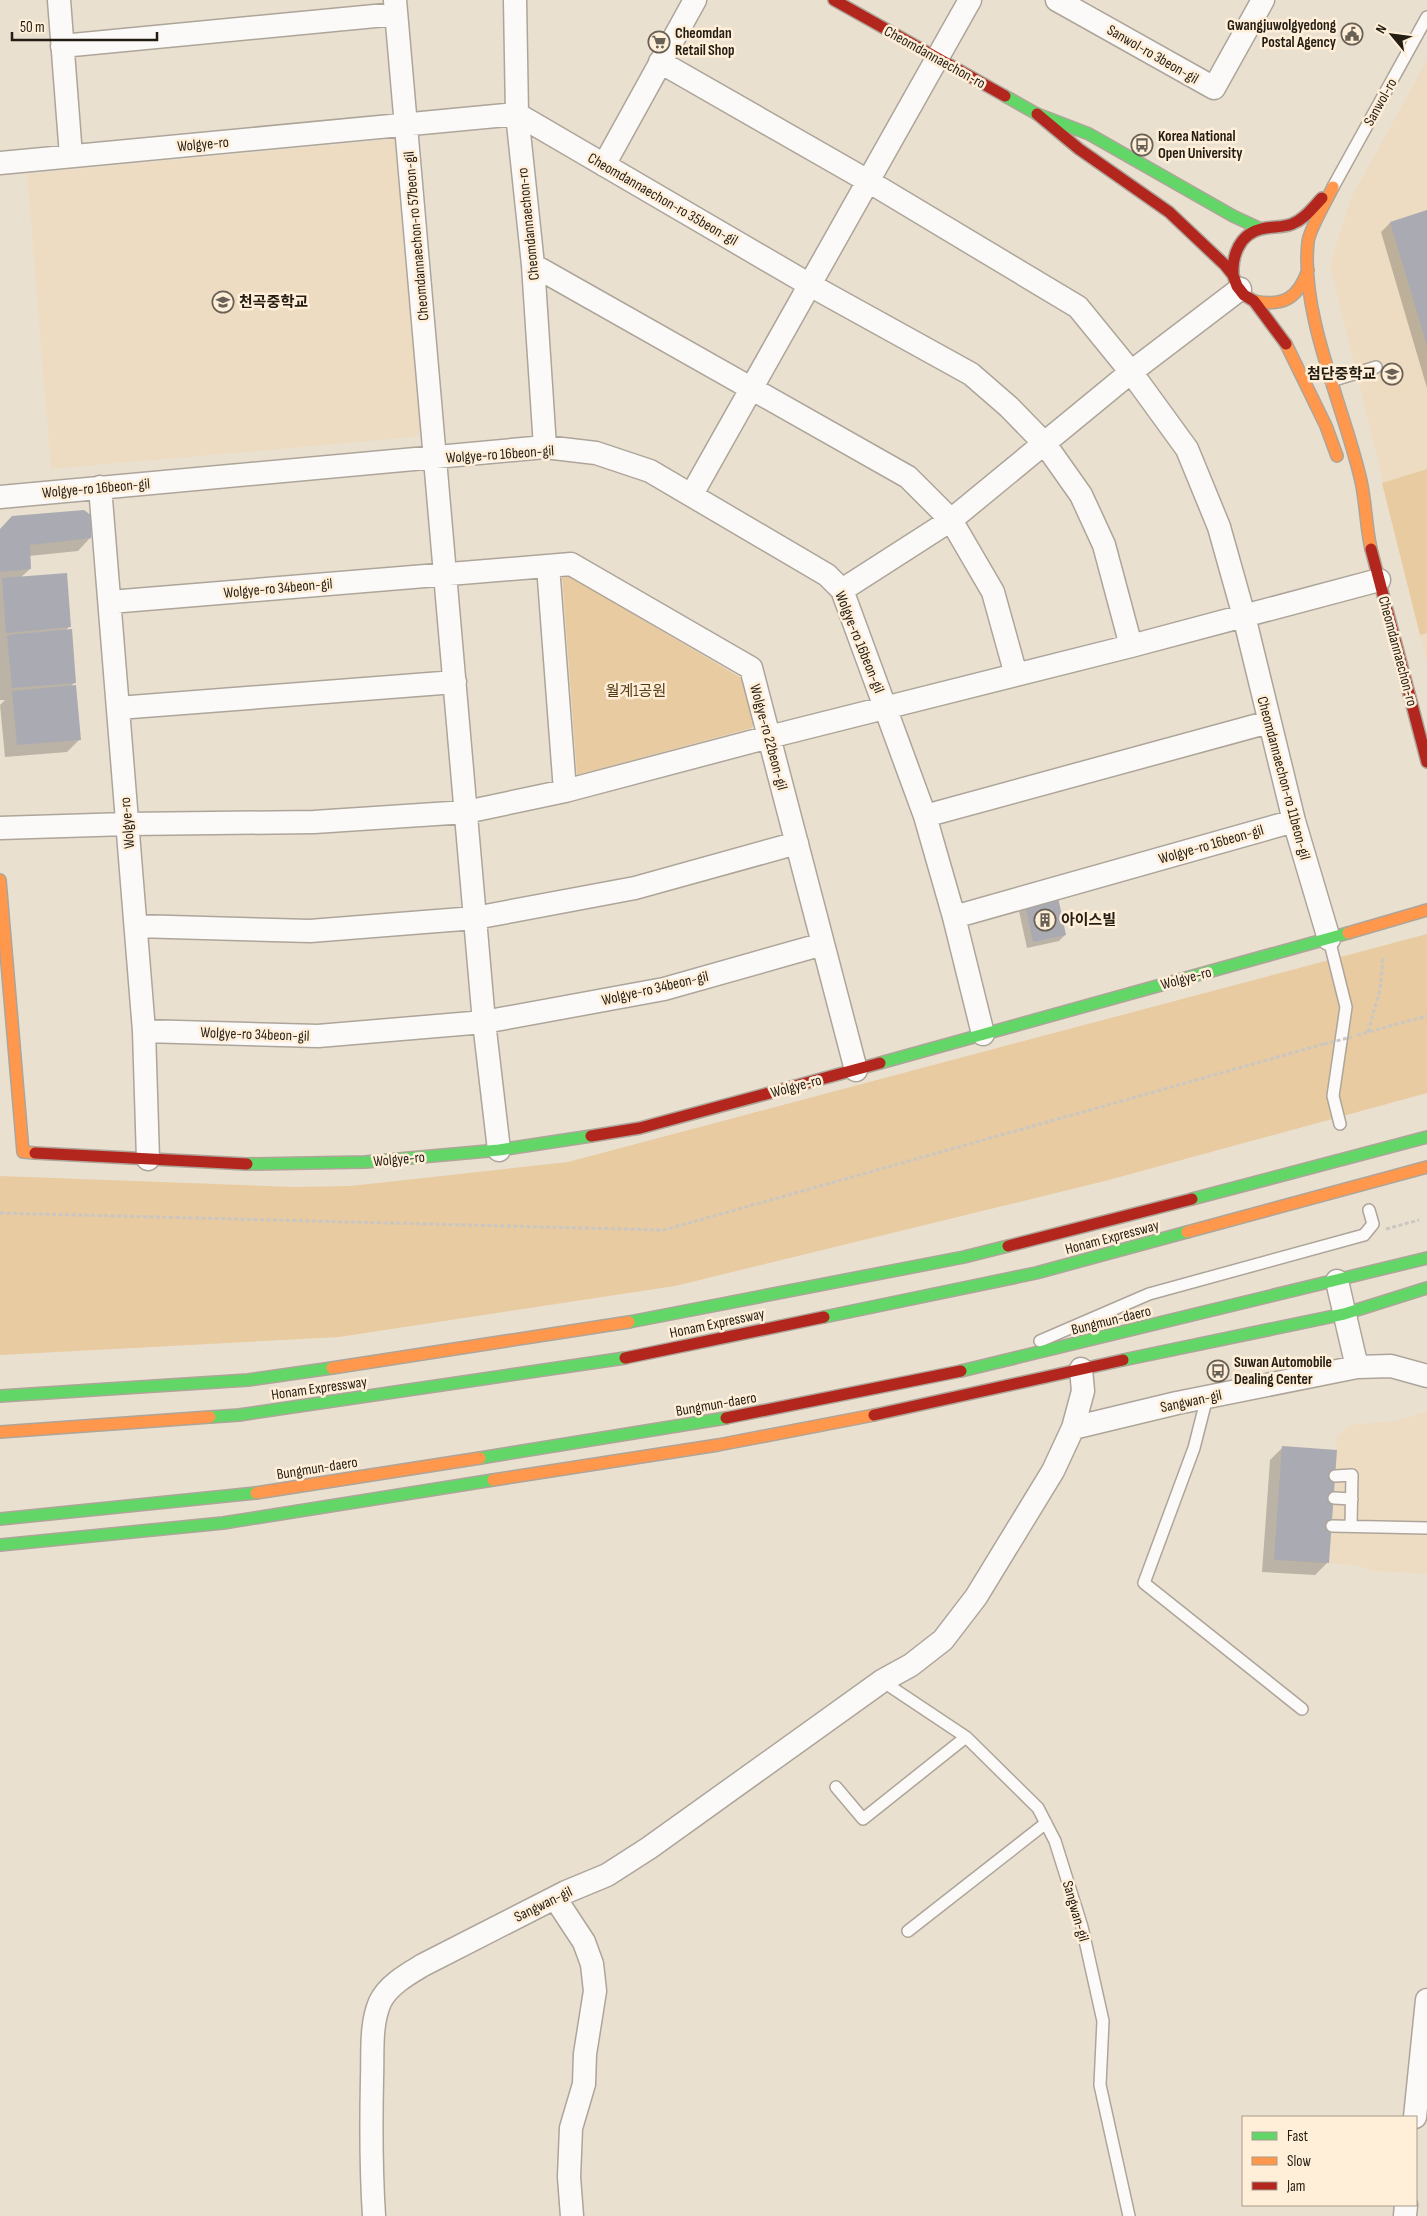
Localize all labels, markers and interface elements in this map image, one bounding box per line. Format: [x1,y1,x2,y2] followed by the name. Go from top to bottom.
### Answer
[12,10,158,42] scale bar
[1367,10,1417,60] north arrow
[1227,16,1337,52] place label: Gwangjuwolgyedong Postal Agency
[20,18,45,37] text: 50 m
[1103,21,1202,88] street label: Sanwol-ro 3beon-gil
[881,22,989,93] street label: Cheomdannaechon-ro
[1340,22,1364,46] public building icon: Gwangjuwolgyedong Postal Agency
[1372,22,1390,36] text: N
[675,24,735,60] place label: Cheomdan Retail Shop
[647,30,671,54] supermarket icon: Cheomdan Retail Shop
[1360,75,1401,129] street label: Sanwol-ro
[1158,127,1243,163] place label: Korea National Open University
[176,133,230,156] street label: Wolgye-ro
[1130,133,1154,157] bus stop icon: Korea National Open University
[584,149,741,250] street label: Cheomdannaechon-ro 35beon-gil
[400,151,433,321] street label: Cheomdannaechon-ro 57beon-gil
[513,167,544,281] street label: Cheomdannaechon-ro
[211,290,235,314] school or university icon: 천곡중학교
[239,293,308,312] place label: 천곡중학교
[1380,362,1404,386] school or university icon: 첨단중학교
[1307,365,1376,384] place label: 첨단중학교
[445,441,555,468] street label: Wolgye-ro 16beon-gil
[41,474,151,503] street label: Wolgye-ro 16beon-gil
[223,574,333,603] street label: Wolgye-ro 34beon-gil
[830,588,889,696] street label: Wolgye-ro 16beon-gil
[1374,594,1421,708] street label: Cheomdannaechon-ro
[606,682,666,701] park label: 월계1공원
[745,682,792,792] street label: Wolgye-ro 22beon-gil
[1253,694,1315,862] street label: Cheomdannaechon-ro 11beon-gil
[116,796,139,850] street label: Wolgye-ro
[1156,820,1266,869] street label: Wolgye-ro 16beon-gil
[1033,908,1057,932] building icon: 아이스빌
[1061,911,1116,930] place label: 아이스빌
[1159,963,1214,994] street label: Wolgye-ro
[600,967,710,1010] street label: Wolgye-ro 34beon-gil
[200,1023,310,1046] street label: Wolgye-ro 34beon-gil
[769,1071,824,1102] street label: Wolgye-ro
[372,1148,426,1171] street label: Wolgye-ro
[1063,1216,1161,1259] street label: Honam Expressway
[1069,1301,1153,1340] street label: Bungmun-daero
[668,1304,766,1343] street label: Honam Expressway
[1234,1353,1332,1389] place label: Suwan Automobile Dealing Center
[1206,1359,1230,1383] bus stop icon: Suwan Automobile Dealing Center
[270,1372,368,1405] street label: Honam Expressway
[1159,1386,1224,1417] street label: Sangwan-gil
[674,1388,758,1421] street label: Bungmun-daero
[275,1453,359,1484] street label: Bungmun-daero
[1058,1879,1093,1944] street label: Sangwan-gil
[511,1882,575,1927] street label: Sangwan-gil
[1242,2116,1417,2206] legend
[1287,2127,1309,2146] text: Fast
[1287,2152,1311,2171] text: Slow
[1286,2177,1305,2196] text: Jam

